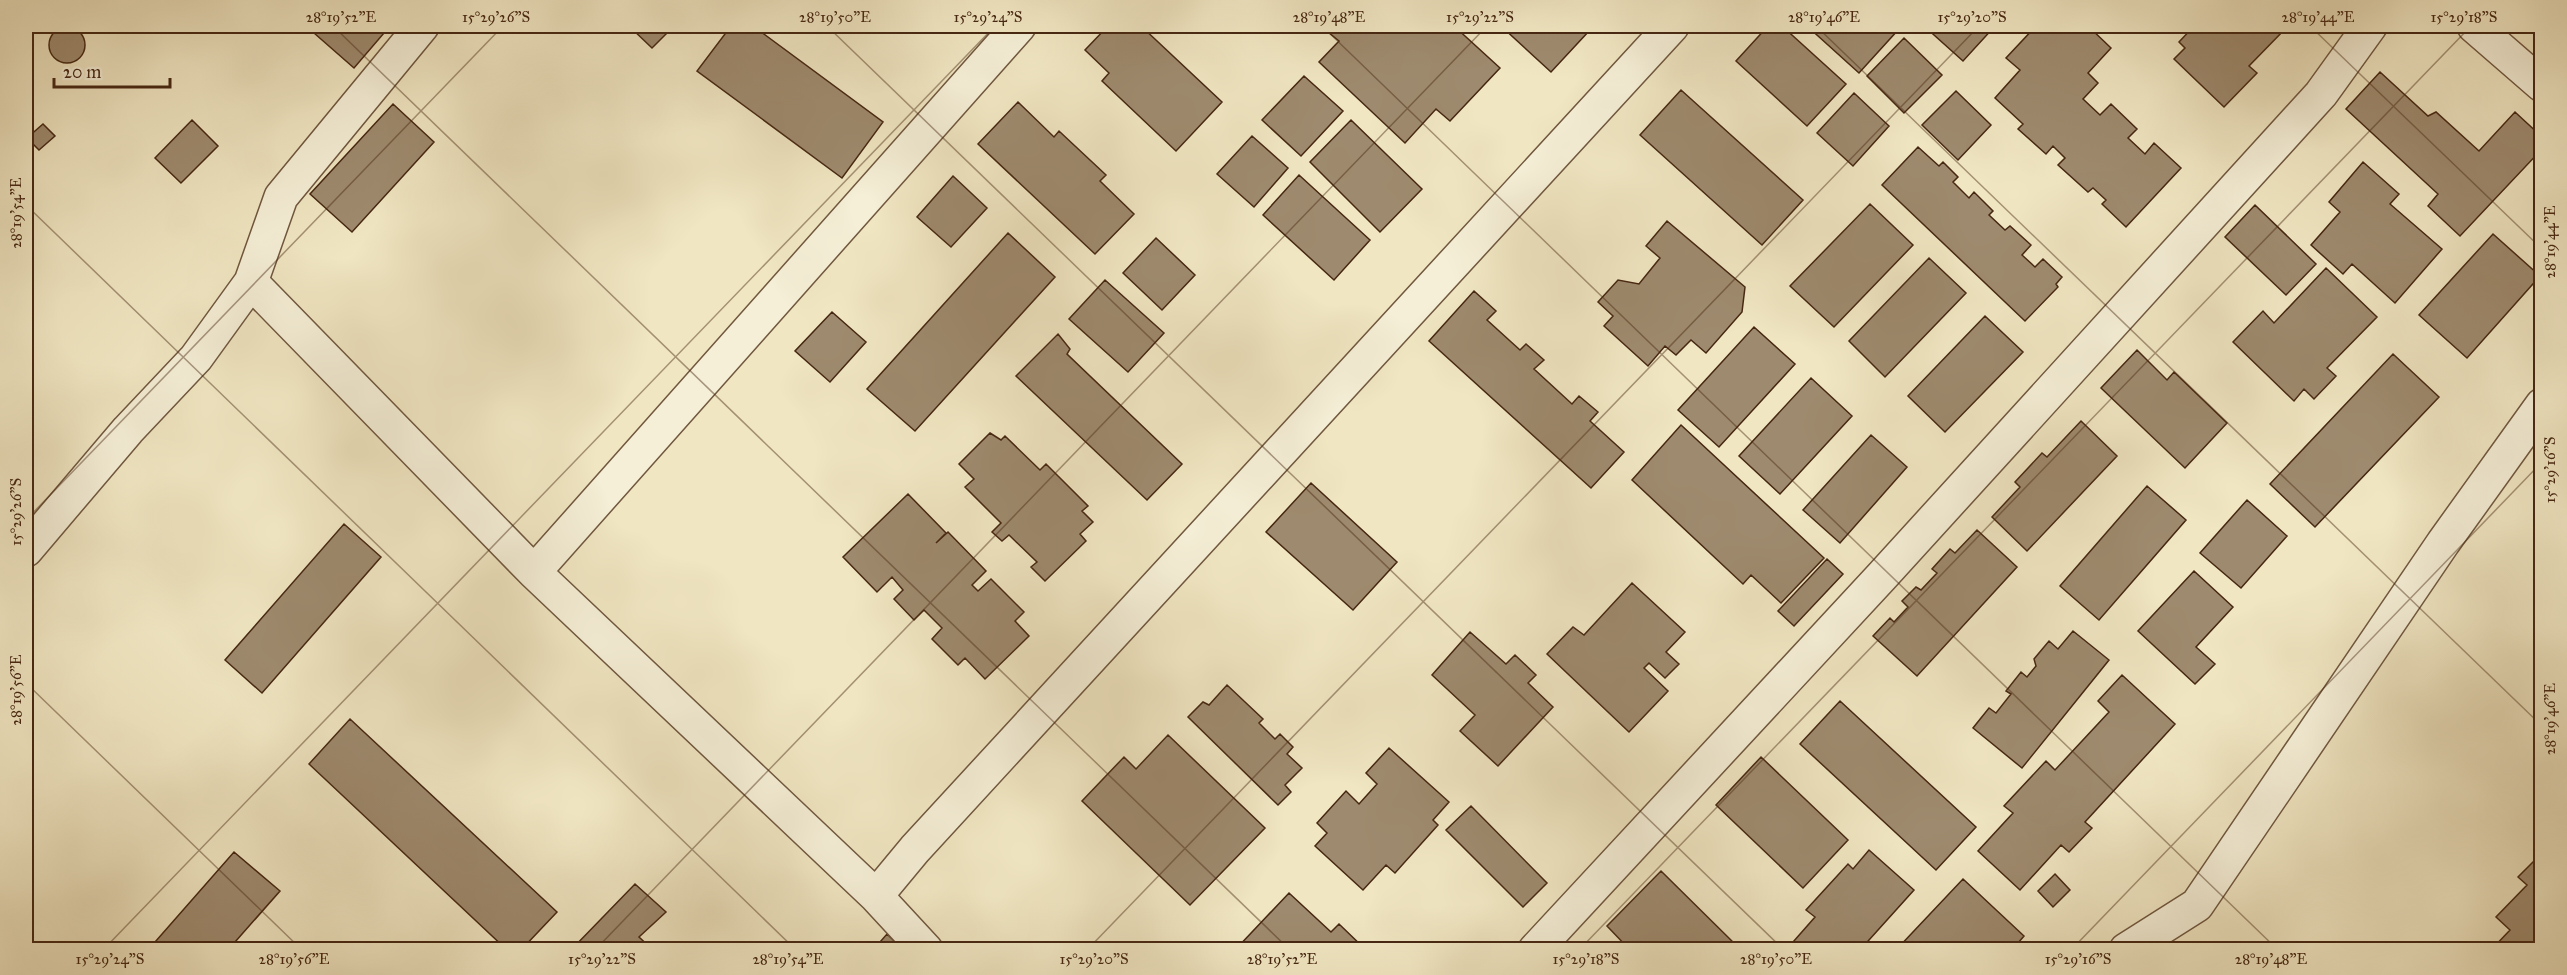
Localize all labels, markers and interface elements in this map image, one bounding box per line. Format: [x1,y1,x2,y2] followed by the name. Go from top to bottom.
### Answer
[306,8,377,26] text: 28°19'52"E
[462,8,530,26] text: 15°29'26"S
[799,8,871,26] text: 28°19'50"E
[954,8,1022,26] text: 15°29'24"S
[1293,8,1365,26] text: 28°19'48"E
[1446,8,1514,26] text: 15°29'22"S
[1788,8,1860,26] text: 28°19'46"E
[1937,8,2007,26] text: 15°29'20"S
[2282,8,2355,26] text: 28°19'44"E
[2431,8,2497,26] text: 15°29'18"S
[54,51,170,89] scale bar
[63,61,101,83] text: 20 m
[7,177,25,249] text: 28°19'54"E
[2541,205,2559,278] text: 28°19'44"E
[2541,437,2559,503] text: 15°29'16"S
[7,478,25,546] text: 15°29'26"S
[7,654,25,725] text: 28°19'56"E
[2541,683,2559,755] text: 28°19'46"E
[76,950,144,968] text: 15°29'24"S
[259,950,330,968] text: 28°19'56"E
[568,950,636,968] text: 15°29'22"S
[752,950,824,968] text: 28°19'54"E
[1059,950,1129,968] text: 15°29'20"S
[1247,950,1318,968] text: 28°19'52"E
[1553,950,1619,968] text: 15°29'18"S
[1740,950,1812,968] text: 28°19'50"E
[2045,950,2111,968] text: 15°29'16"S
[2235,950,2307,968] text: 28°19'48"E

